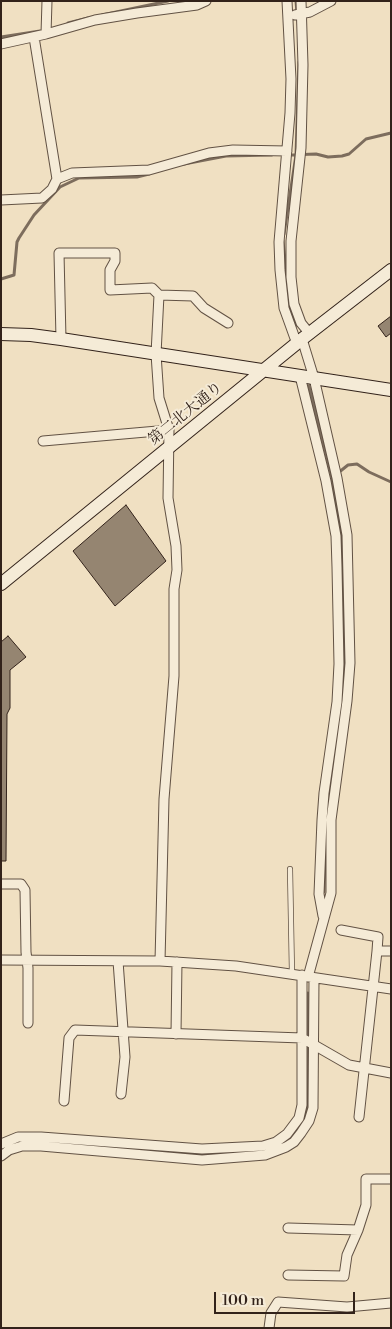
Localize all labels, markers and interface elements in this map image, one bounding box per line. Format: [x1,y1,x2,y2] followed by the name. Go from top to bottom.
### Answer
[145,379,227,449] street label: 第二北大通り
[217,1282,358,1314] scale bar
[222,1291,264,1310] text: 100 m

